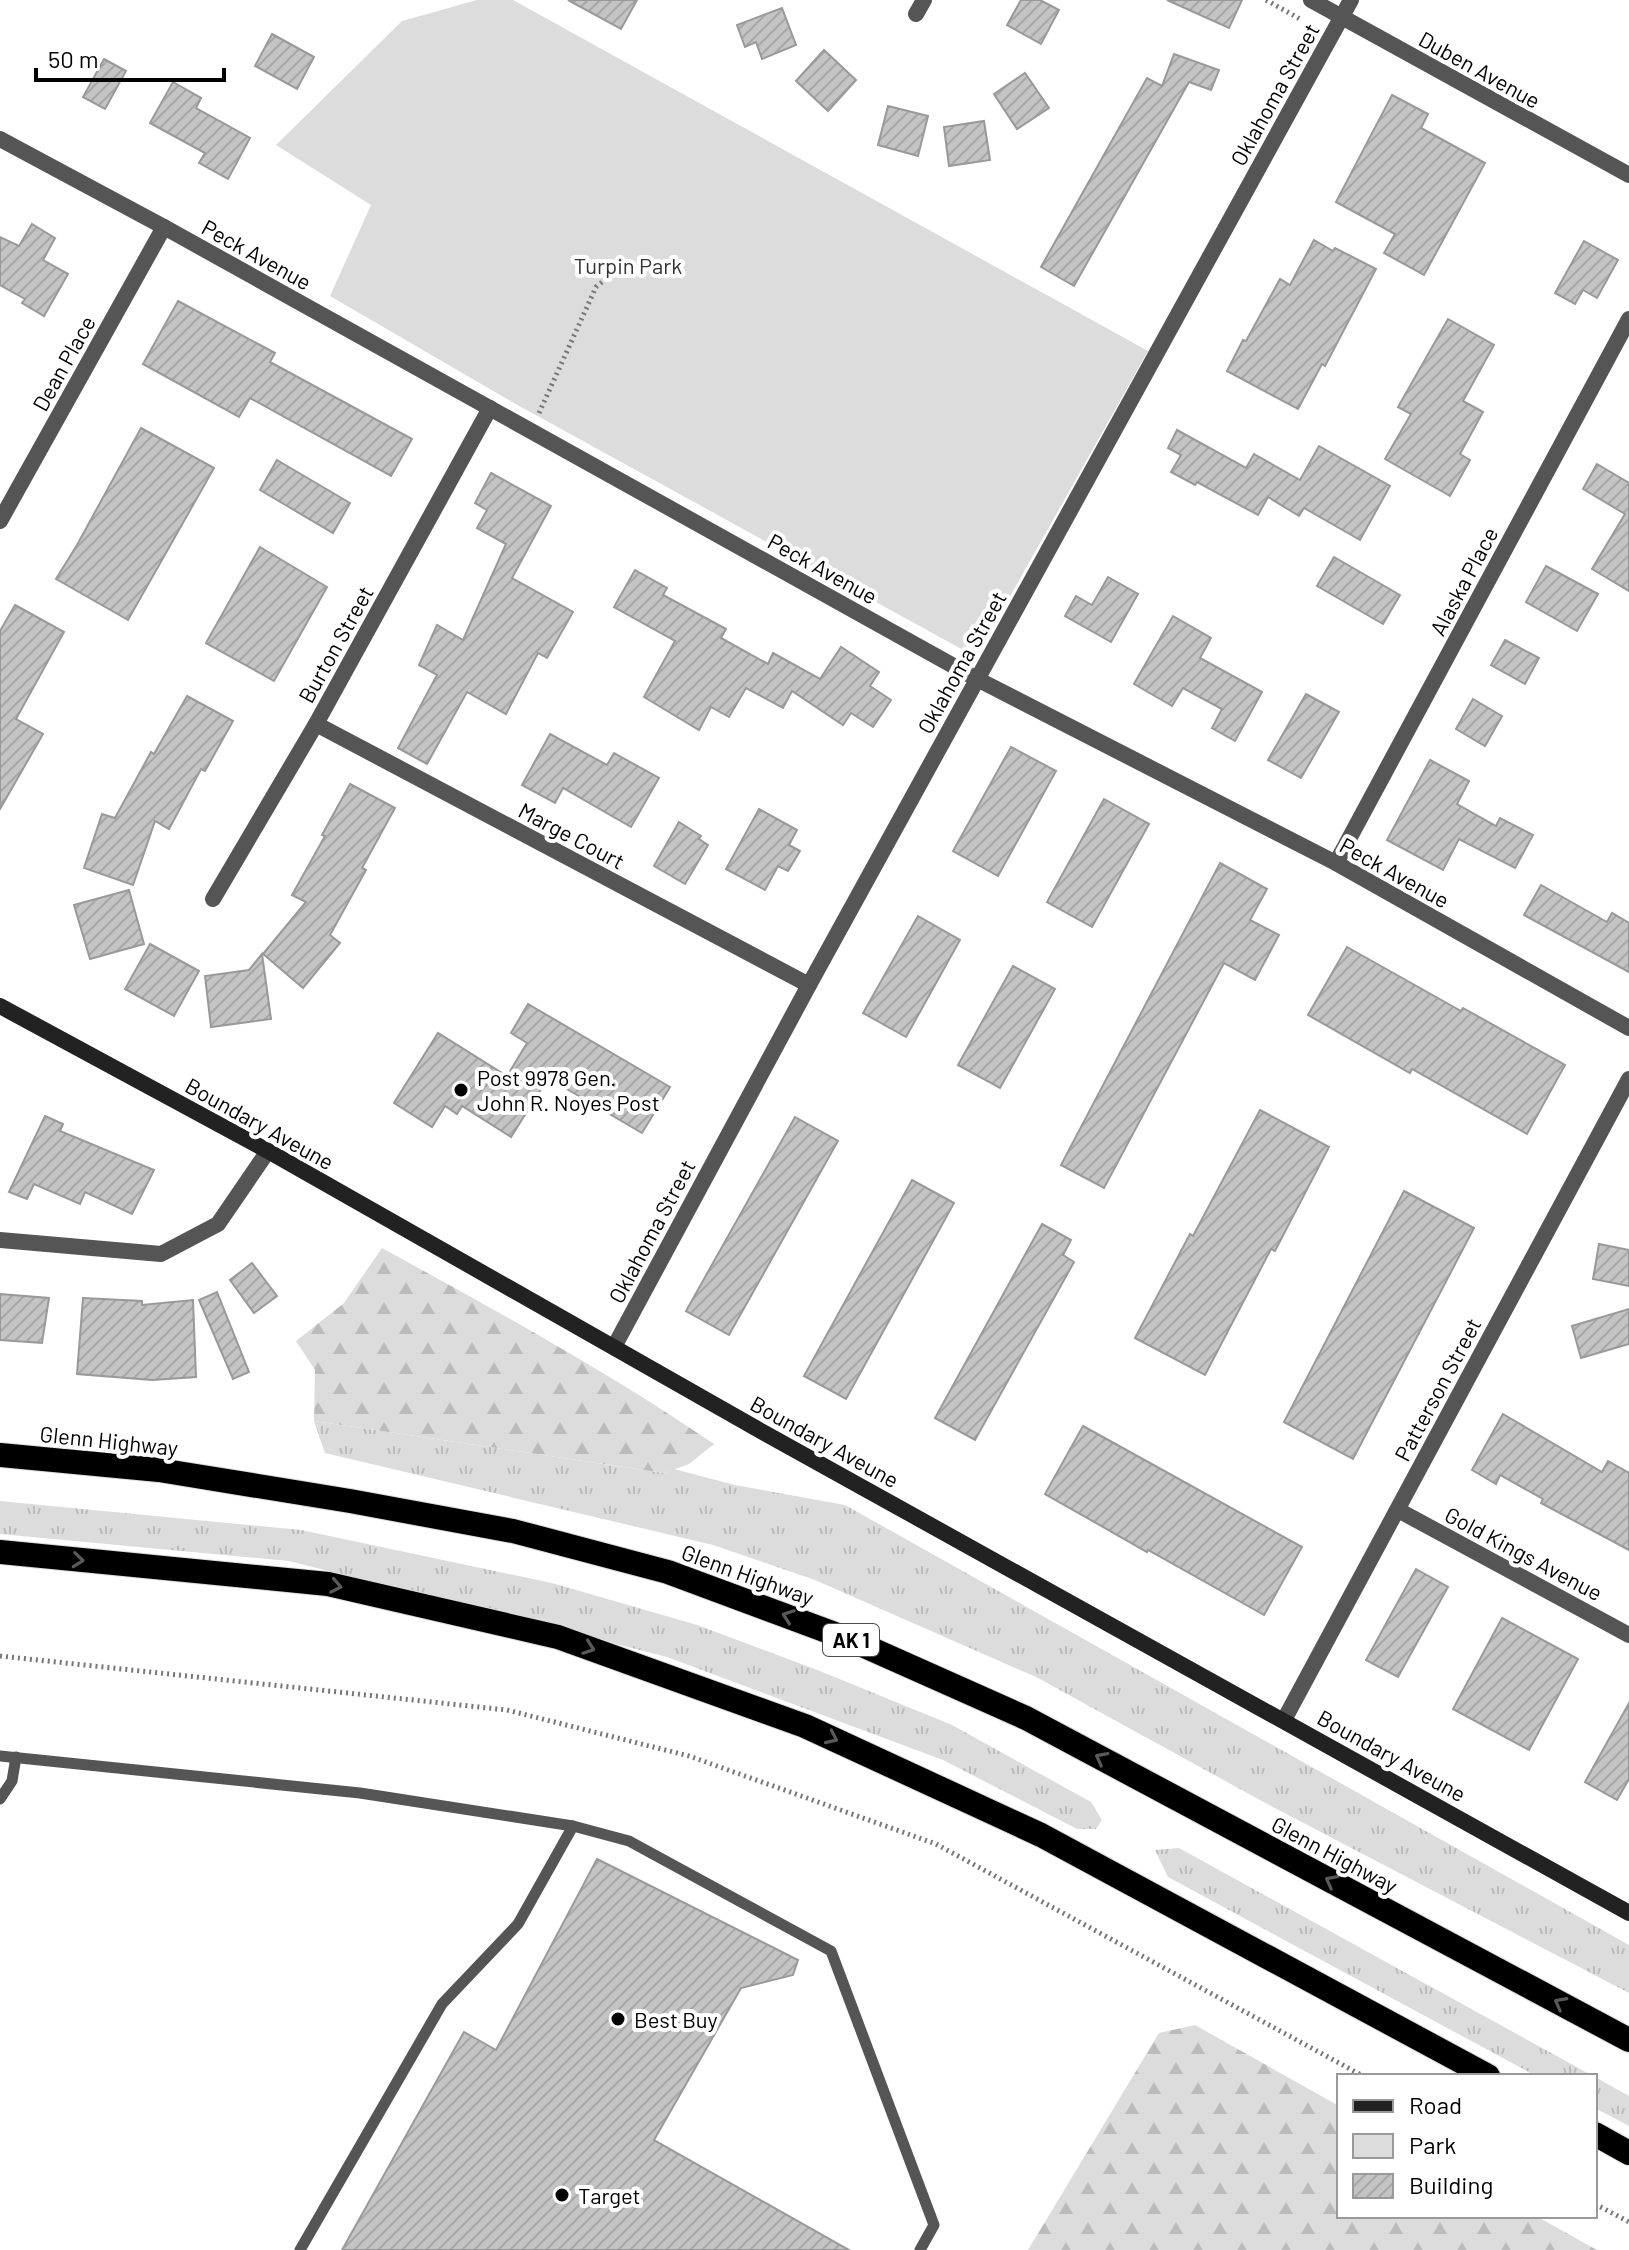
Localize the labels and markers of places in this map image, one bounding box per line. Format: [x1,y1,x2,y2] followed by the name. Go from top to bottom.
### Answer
[477,1064,660,1115] place label: Post 9978 Gen. John R. Noyes Post
[452,1081,470,1099] marker: Post 9978 Gen. John R. Noyes Post
[634,2006,718,2032] place label: Best Buy
[609,2010,627,2028] marker: Best Buy
[578,2182,641,2208] place label: Target
[553,2186,571,2204] marker: Target

